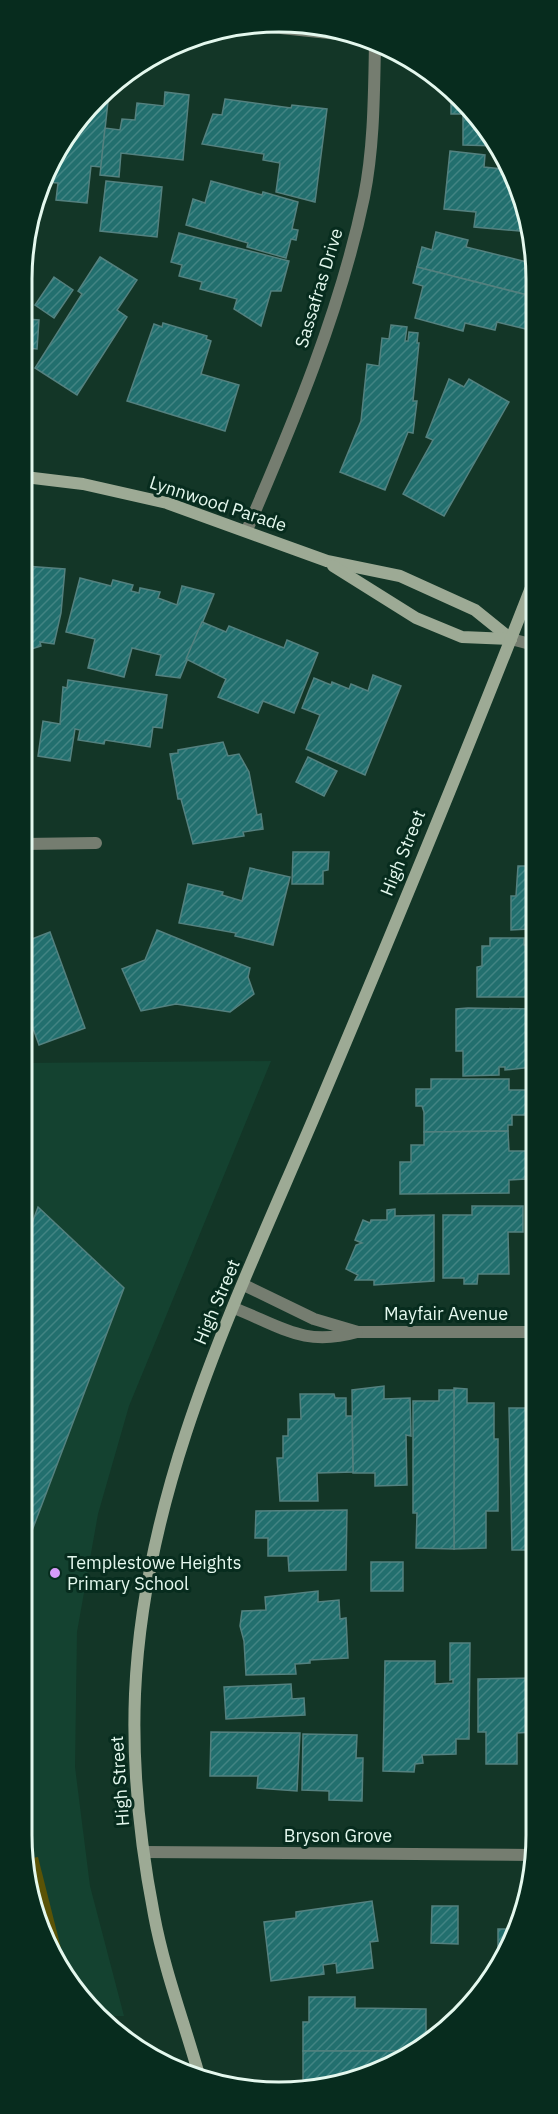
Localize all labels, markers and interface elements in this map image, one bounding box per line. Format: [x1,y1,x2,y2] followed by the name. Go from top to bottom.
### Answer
[289,225,348,350] street label: Sassafras Drive
[147,470,290,537] street label: Lynnwood Parade
[375,807,430,899] street label: High Street
[188,1256,245,1348] street label: High Street
[384,1302,508,1325] street label: Mayfair Avenue
[67,1551,242,1595] place label: Templestowe Heights Primary School
[48,1566,62,1580] marker: Templestowe Heights Primary School
[105,1735,134,1827] street label: High Street
[284,1824,392,1847] street label: Bryson Grove

